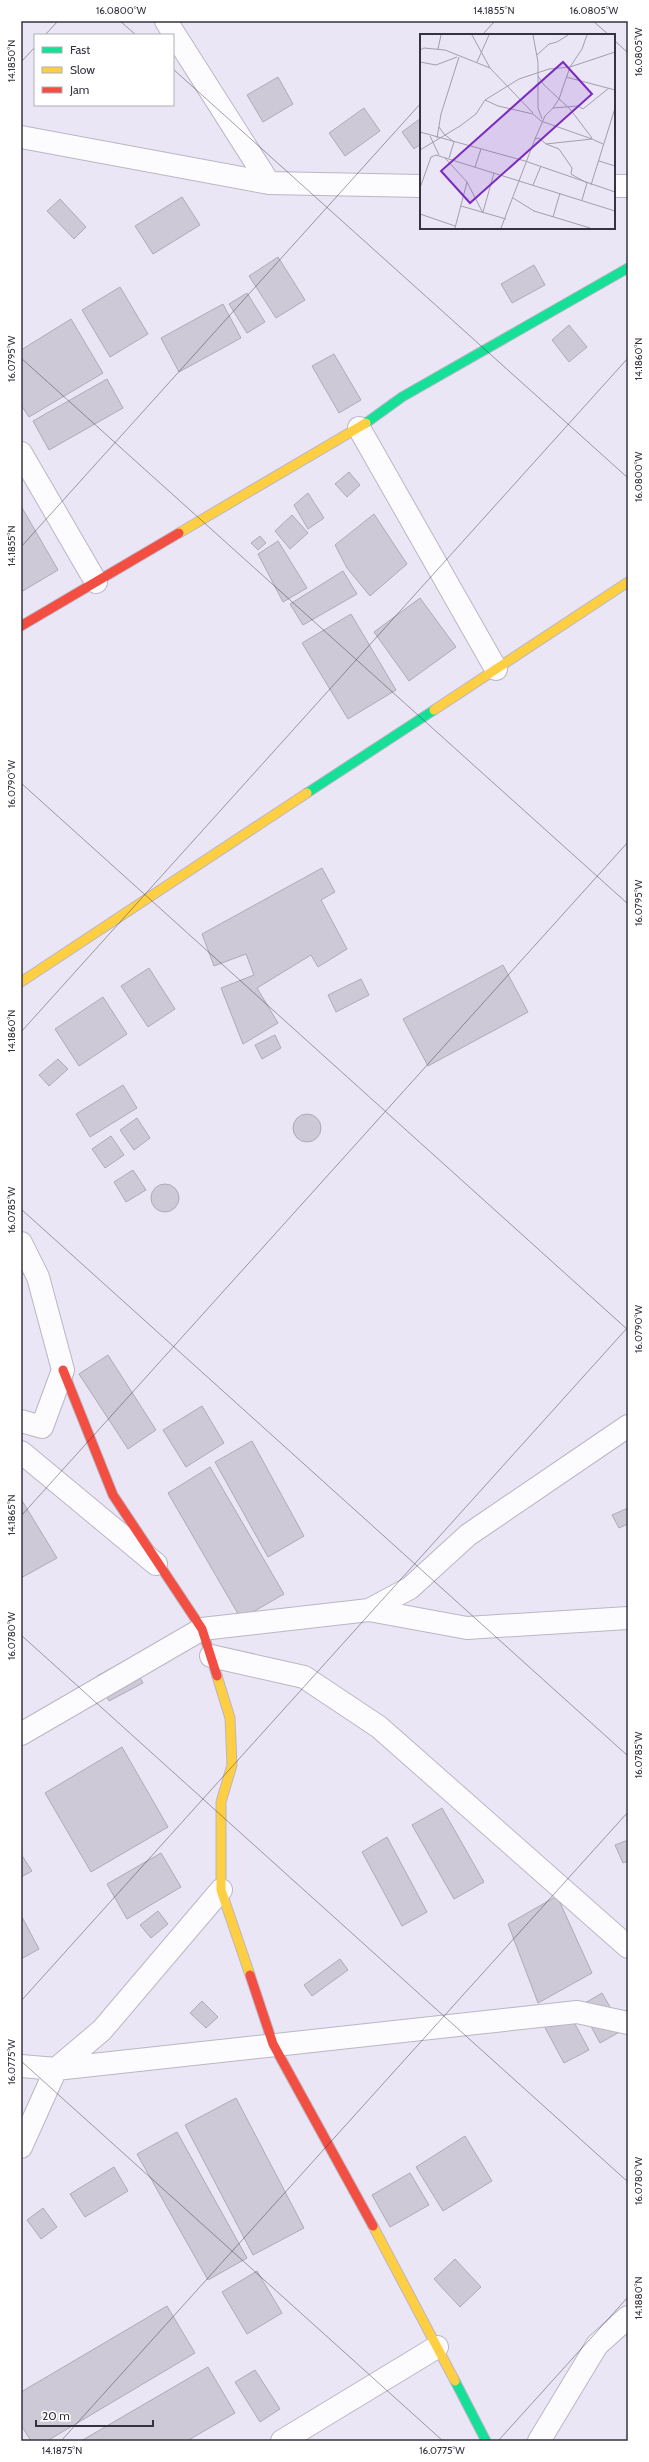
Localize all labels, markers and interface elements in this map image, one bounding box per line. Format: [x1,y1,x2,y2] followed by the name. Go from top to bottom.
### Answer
[96,4,147,17] text: 16.0800°W
[474,4,514,17] text: 14.1855°N
[570,4,619,17] text: 16.0805°W
[632,27,645,76] text: 16.0805°W
[34,34,174,106] legend
[420,34,615,229] inset map
[5,40,18,82] text: 14.1850°N
[70,42,90,57] text: Fast
[70,62,95,77] text: Slow
[69,82,89,97] text: Jam
[5,335,18,382] text: 16.0795°W
[632,338,645,380] text: 14.1860°N
[632,451,645,502] text: 16.0800°W
[5,526,18,566] text: 14.1855°N
[5,760,18,808] text: 16.0790°W
[632,879,645,926] text: 16.0795°W
[5,1010,18,1052] text: 14.1860°N
[5,1186,18,1233] text: 16.0785°W
[632,1305,645,1353] text: 16.0790°W
[5,1494,18,1536] text: 14.1865°N
[5,1611,18,1660] text: 16.0780°W
[632,1731,645,1778] text: 16.0785°W
[5,2039,18,2085] text: 16.0775°W
[632,2156,645,2205] text: 16.0780°W
[632,2276,645,2320] text: 14.1880°N
[36,2402,153,2428] scale bar
[42,2408,70,2423] text: 20 m
[42,2444,82,2457] text: 14.1875°N
[419,2444,465,2457] text: 16.0775°W

